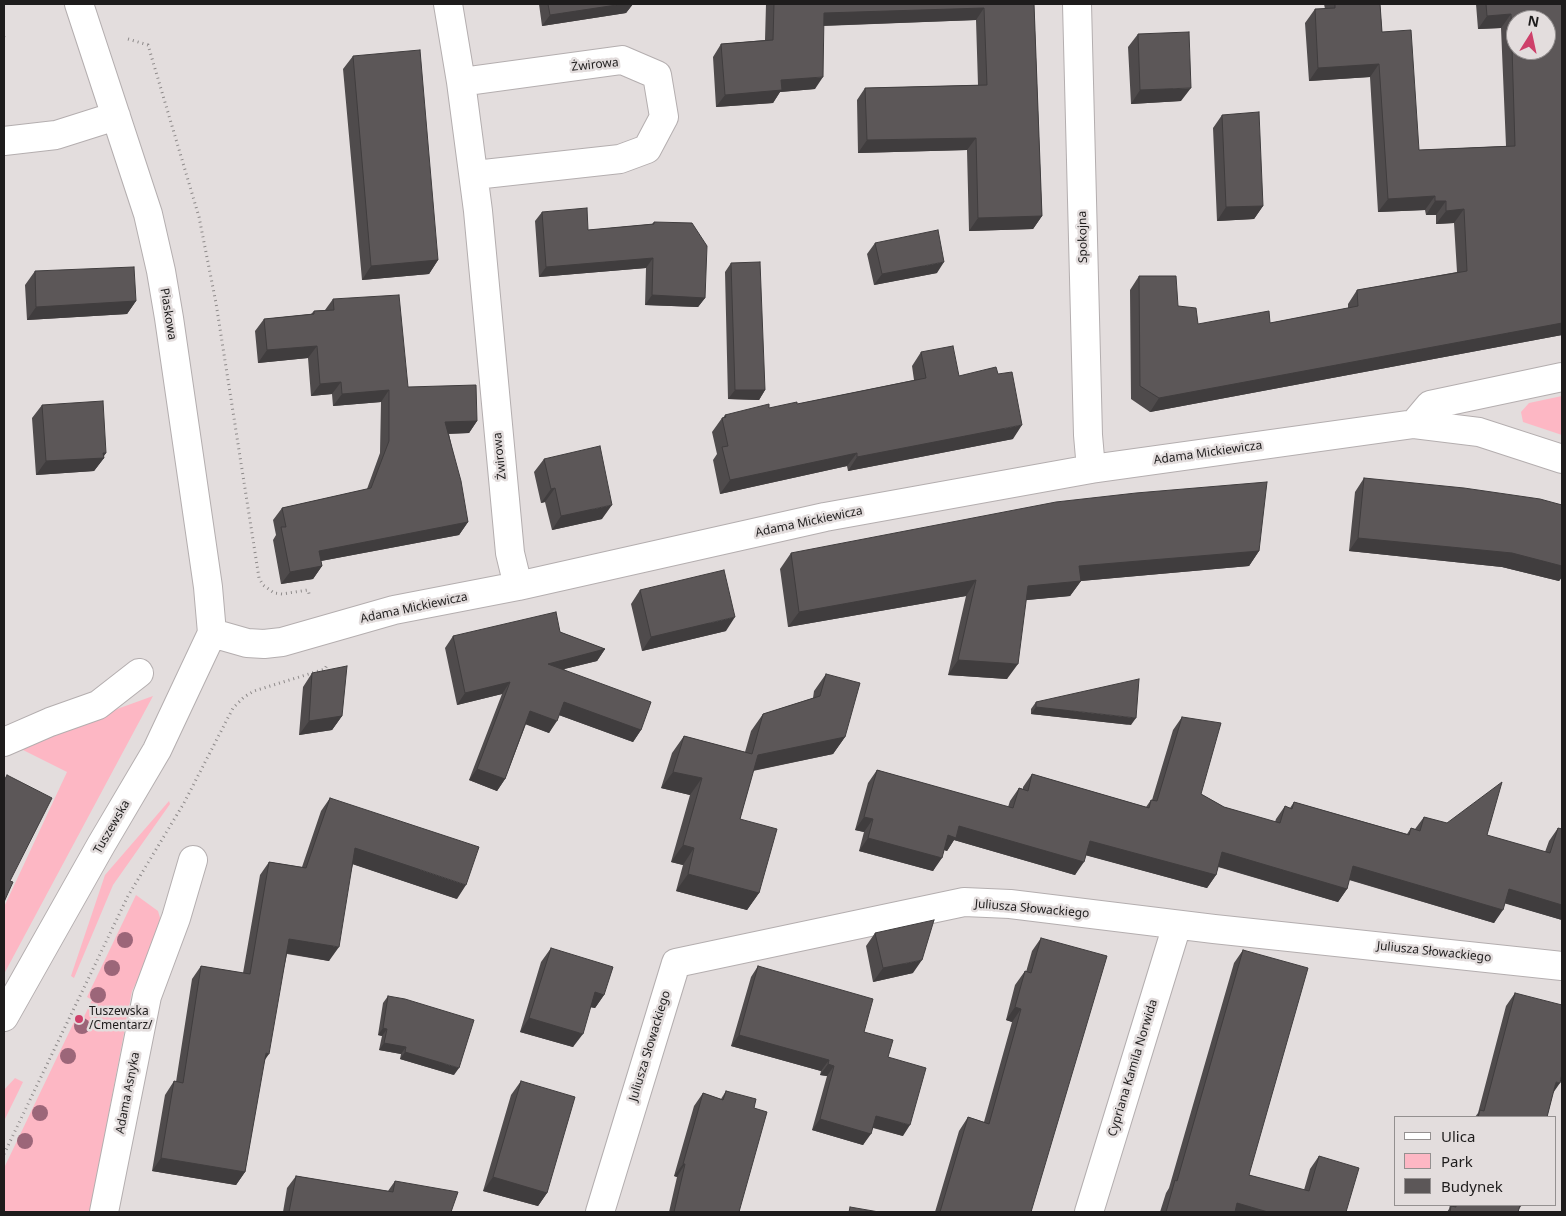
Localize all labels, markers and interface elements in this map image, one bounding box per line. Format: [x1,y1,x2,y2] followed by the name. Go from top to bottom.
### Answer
[1506,10,1556,60] north arrow
[1526,10,1541,31] text: N
[571,55,619,75] street label: Żwirowa
[1075,211,1091,263] street label: Spokojna
[157,287,179,341] street label: Piaskowa
[490,432,510,480] street label: Żwirowa
[1153,438,1263,468] street label: Adama Mickiewicza
[754,504,864,540] street label: Adama Mickiewicza
[359,590,469,626] street label: Adama Mickiewicza
[91,798,133,856] street label: Tuszewska
[974,897,1090,921] street label: Juliusza Słowackiego
[1376,939,1492,965] street label: Juliusza Słowackiego
[626,989,674,1103] street label: Juliusza Słowackiego
[1105,998,1161,1138] street label: Cypriana Kamila Norwida
[89,1005,153,1033] place label: Tuszewska /Cmentarz/
[73,1013,85,1025] marker: Tuszewska /Cmentarz/
[113,1051,143,1135] street label: Adama Asnyka
[1394,1116,1556,1206] legend
[1441,1126,1475,1146] text: Ulica
[1441,1151,1473,1171] text: Park
[1441,1176,1503,1196] text: Budynek

